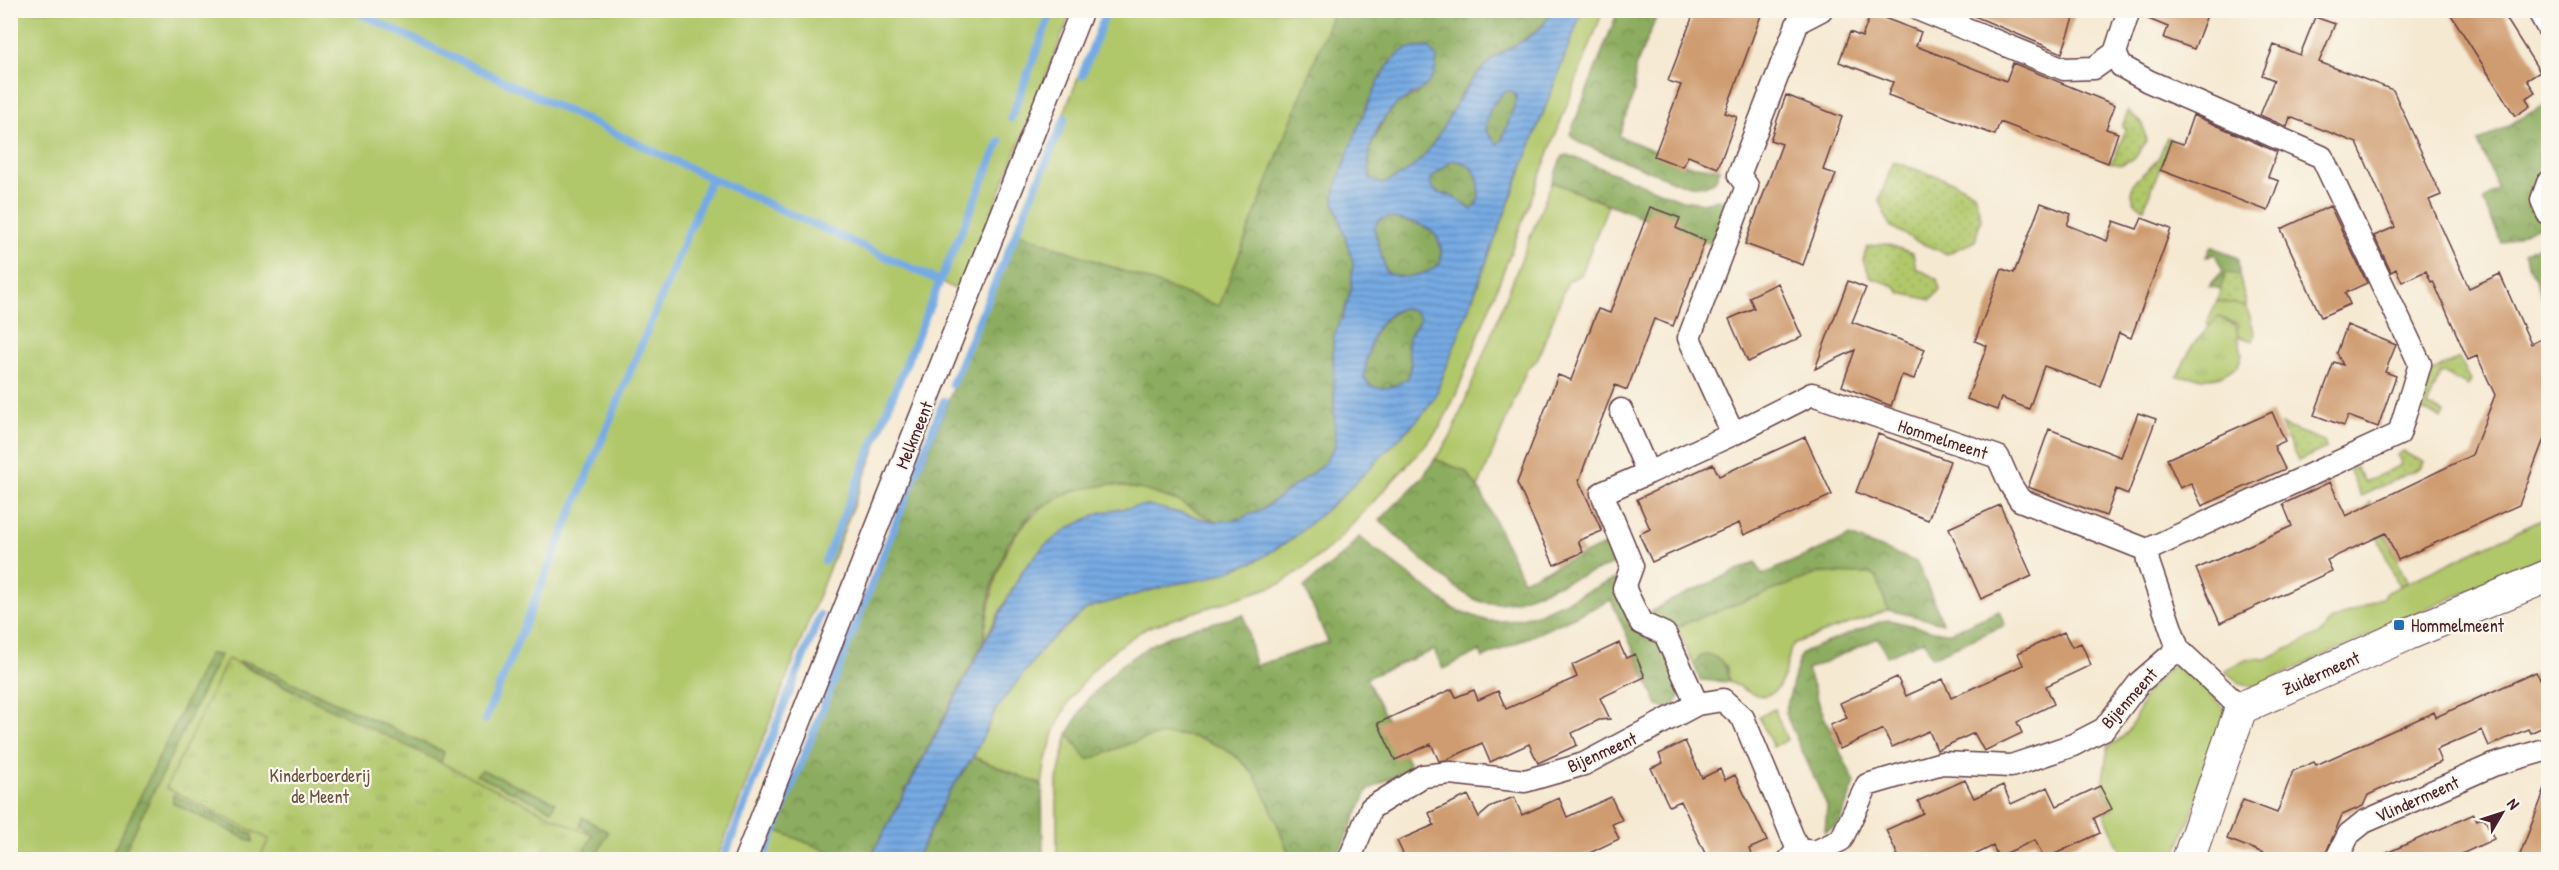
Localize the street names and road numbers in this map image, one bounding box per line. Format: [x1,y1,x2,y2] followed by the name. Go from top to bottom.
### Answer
[889,397,939,473] street label: Melkmeent
[1895,413,1992,466] street label: Hommelmeent
[2278,645,2364,701] street label: Zuidermeent
[2095,662,2163,734] street label: Bijenmeent
[1563,725,1641,778] street label: Bijenmeent
[2371,769,2464,829] street label: Vlindermeent

